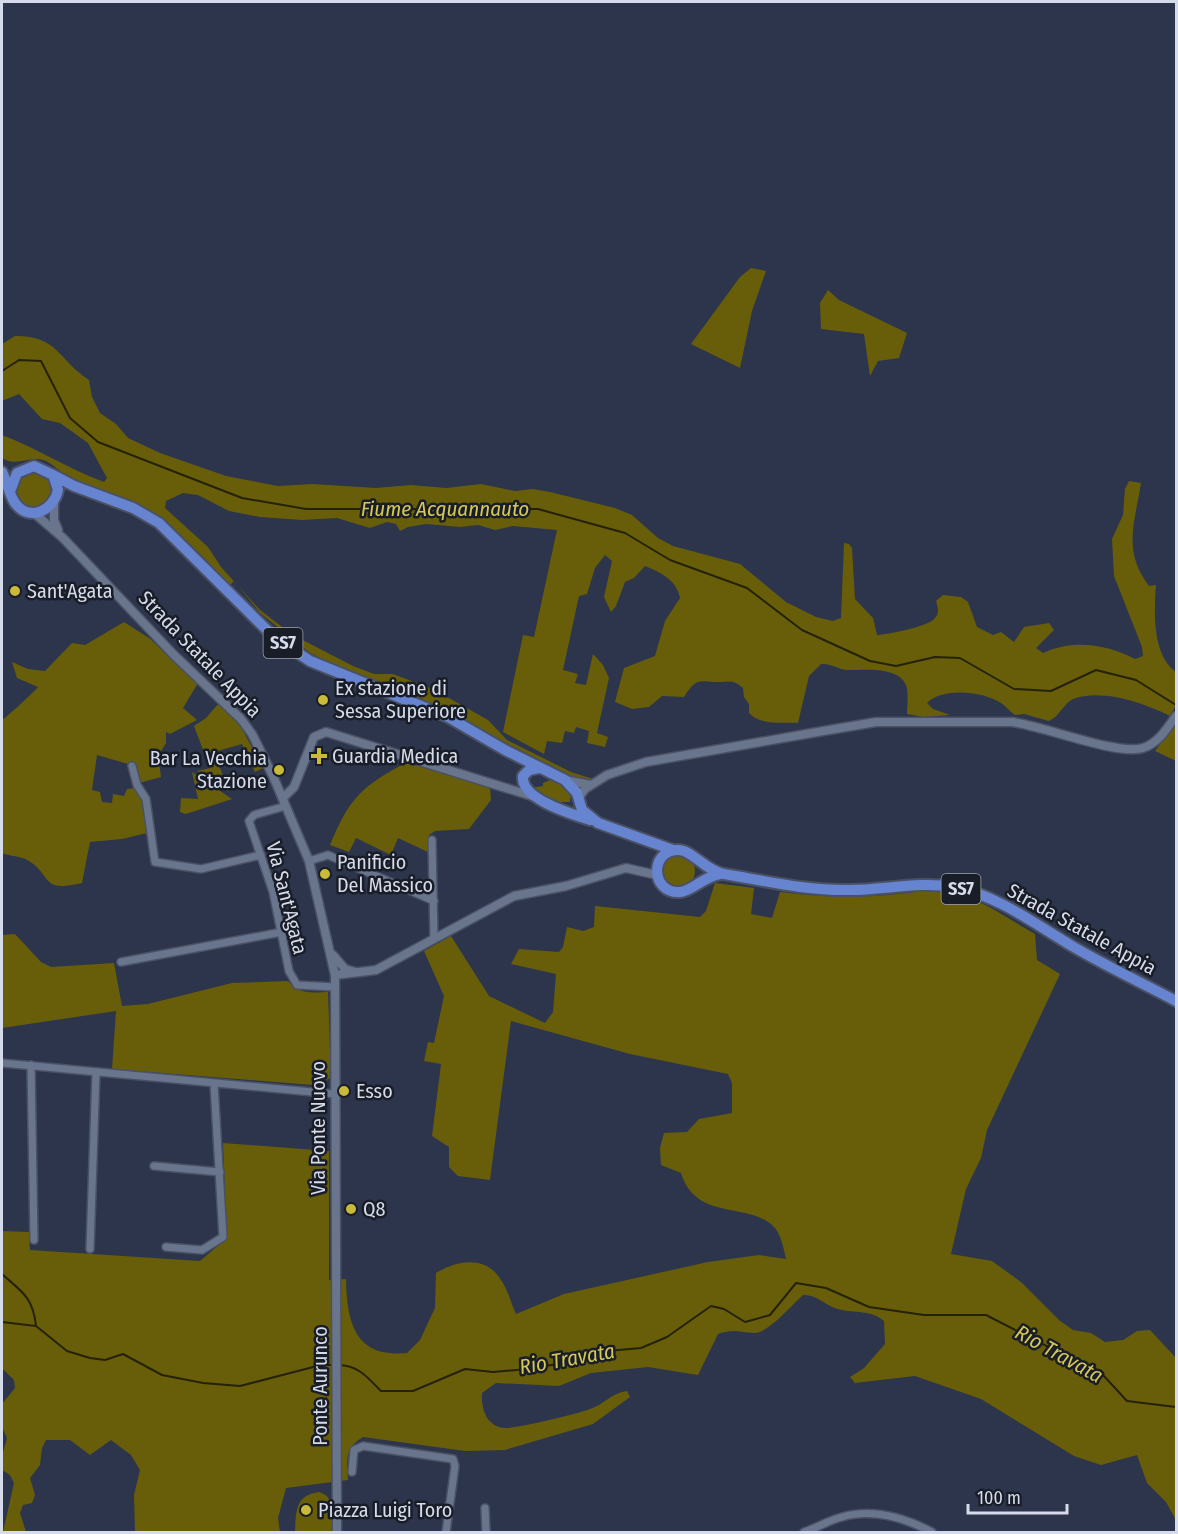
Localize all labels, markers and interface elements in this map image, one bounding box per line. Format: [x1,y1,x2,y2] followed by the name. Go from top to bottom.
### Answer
[361,496,529,522] water label: Fiume Acquannauto
[27,579,112,603] place label: Sant'Agata
[8,584,22,598] marker: Sant'Agata
[134,586,266,722] street label: Strada Statale Appia
[264,628,302,658] road number: SS7
[335,676,466,723] place label: Ex stazione di Sessa Superiore
[316,693,330,707] marker: Ex stazione di Sessa Superiore
[332,744,458,768] place label: Guardia Medica
[150,746,267,793] place label: Bar La Vecchia Stazione
[310,747,328,765] marker: Guardia Medica
[272,763,286,777] marker: Bar La Vecchia Stazione
[261,839,313,957] street label: Via Sant'Agata
[337,850,433,897] place label: Panificio Del Massico
[318,867,332,881] marker: Panificio Del Massico
[942,874,980,904] road number: SS7
[1003,878,1161,980] street label: Strada Statale Appia
[306,1061,330,1195] street label: Via Ponte Nuovo
[356,1079,393,1103] place label: Esso
[337,1084,351,1098] marker: Esso
[363,1197,386,1221] place label: Q8
[344,1202,358,1216] marker: Q8
[1010,1319,1108,1389] water label: Rio Travata
[308,1326,332,1446] street label: Ponte Aurunco
[517,1338,617,1380] water label: Rio Travata
[968,1477,1067,1515] scale bar
[977,1487,1021,1509] text: 100 m
[318,1498,452,1522] place label: Piazza Luigi Toro
[299,1503,313,1517] marker: Piazza Luigi Toro

